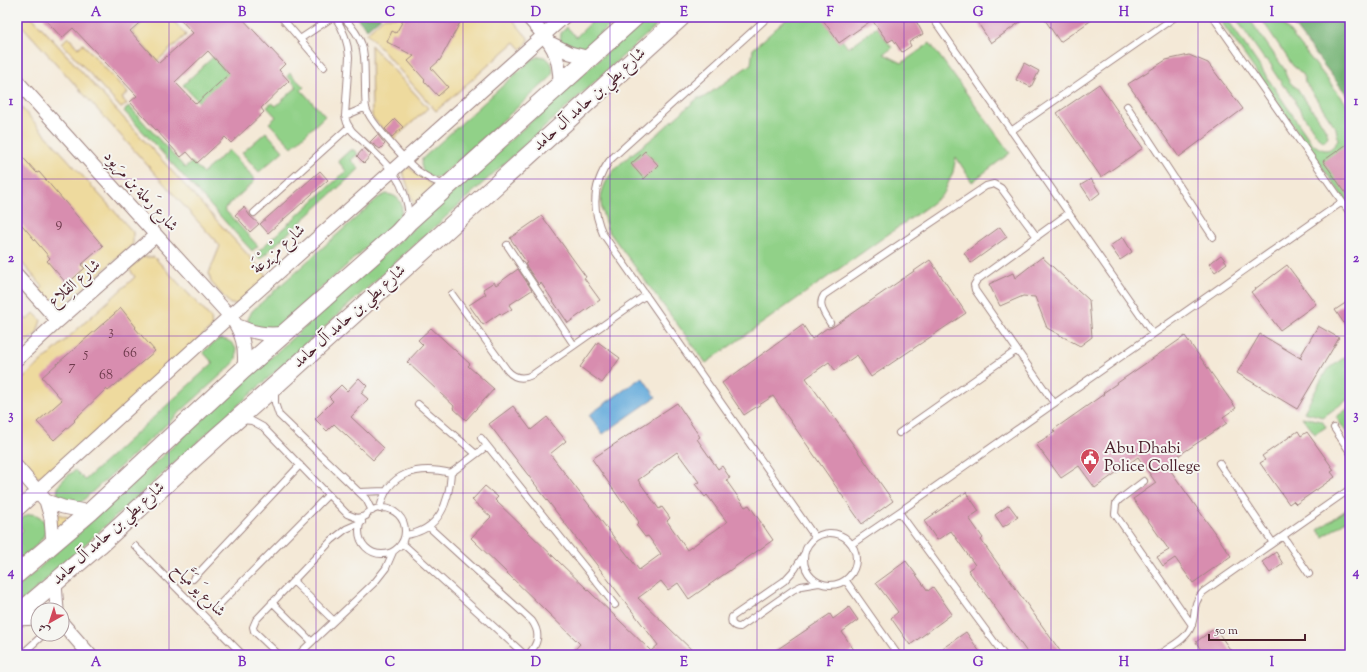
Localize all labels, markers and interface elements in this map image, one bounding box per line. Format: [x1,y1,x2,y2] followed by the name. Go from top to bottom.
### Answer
[91,4,102,22] text: A
[238,4,247,22] text: B
[385,4,395,22] text: C
[531,4,541,22] text: D
[680,4,688,22] text: E
[826,4,834,22] text: F
[973,4,984,22] text: G
[1119,4,1130,22] text: H
[1270,4,1275,22] text: I
[528,43,653,159] street label: شارع بطي بن حامد آل حامد
[9,93,14,111] text: 1
[1354,93,1359,111] text: 1
[97,145,184,238] street label: شارع رَملة بن مرَيوِد
[56,214,63,234] house number: 9
[246,218,311,280] street label: شارع مْزِيرْعَة
[8,250,15,268] text: 2
[1353,250,1360,268] text: 2
[44,255,106,313] street label: شارع القِلاع
[288,260,413,376] street label: شارع بطي بن حامد آل حامد
[108,322,114,342] house number: 3
[83,344,89,364] house number: 5
[123,344,137,364] house number: 66
[68,357,76,377] house number: 7
[99,366,113,386] house number: 68
[8,407,14,425] text: 3
[1353,407,1359,425] text: 3
[1104,438,1201,479] place label: Abu Dhabi Police College
[1079,447,1101,475] public building icon: Abu Dhabi Police College
[47,477,172,593] street label: شارع بطي بن حامد آل حامد
[165,556,233,624] street label: شارع يَو مَيَّاح
[7,564,15,582] text: 4
[1352,564,1360,582] text: 4
[30,602,70,642] north arrow
[1209,616,1305,642] scale bar
[35,619,54,639] text: ش
[1214,622,1238,640] text: 50 m
[91,654,102,672] text: A
[238,654,247,672] text: B
[385,654,395,672] text: C
[531,654,541,672] text: D
[680,654,688,672] text: E
[826,654,834,672] text: F
[973,654,984,672] text: G
[1119,654,1130,672] text: H
[1270,654,1275,672] text: I

